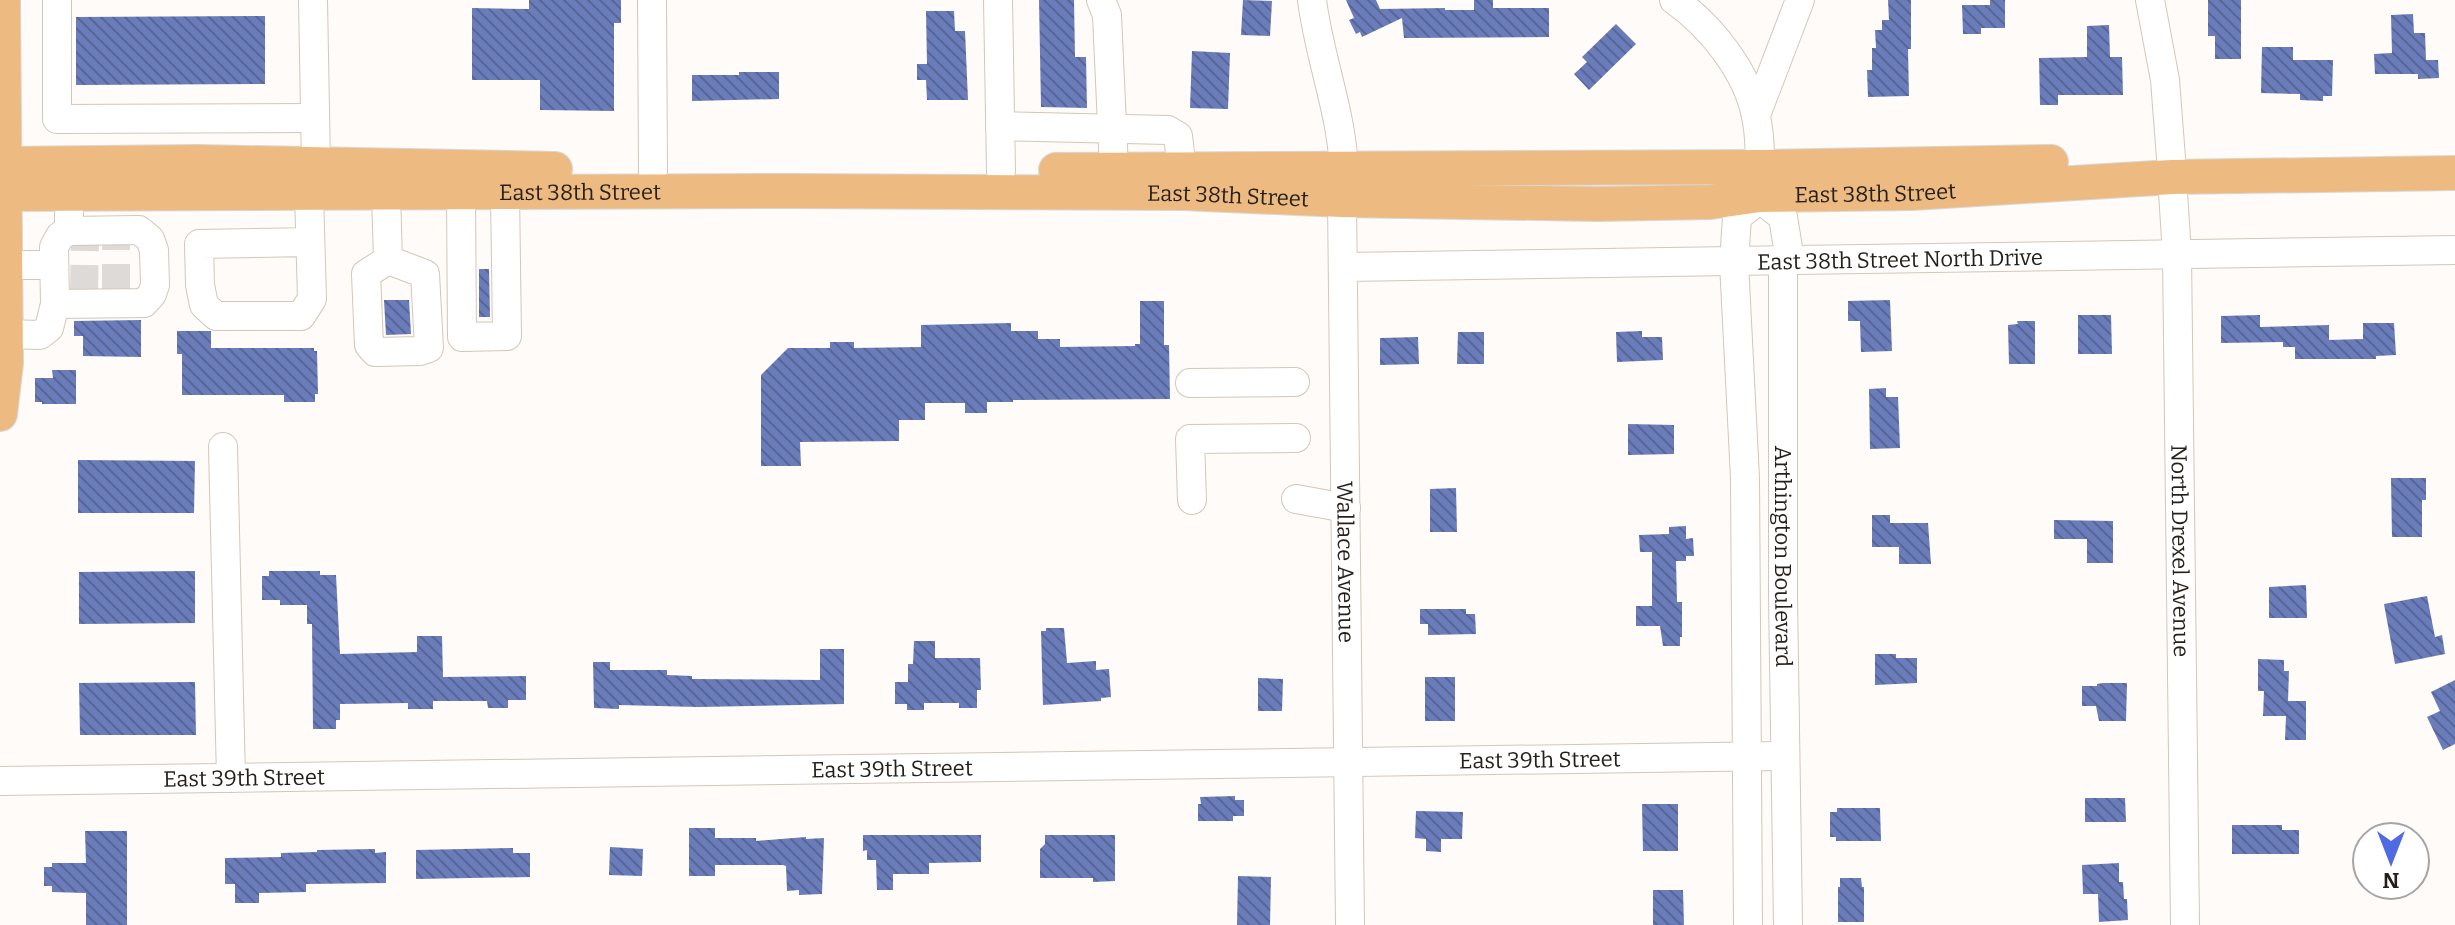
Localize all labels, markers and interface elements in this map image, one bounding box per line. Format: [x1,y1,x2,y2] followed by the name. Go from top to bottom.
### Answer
[1794,177,1957,208] street label: East 38th Street
[499,178,661,206] street label: East 38th Street
[1147,179,1309,212] street label: East 38th Street
[1757,243,2043,275] street label: East 38th Street North Drive
[2166,444,2195,657] street label: North Drexel Avenue
[1769,446,1798,667] street label: Arthington Boulevard
[1332,481,1360,643] street label: Wallace Avenue
[1459,745,1621,774] street label: East 39th Street
[811,754,973,783] street label: East 39th Street
[163,763,325,792] street label: East 39th Street
[2351,821,2431,901] north arrow
[2382,867,2399,894] text: N

